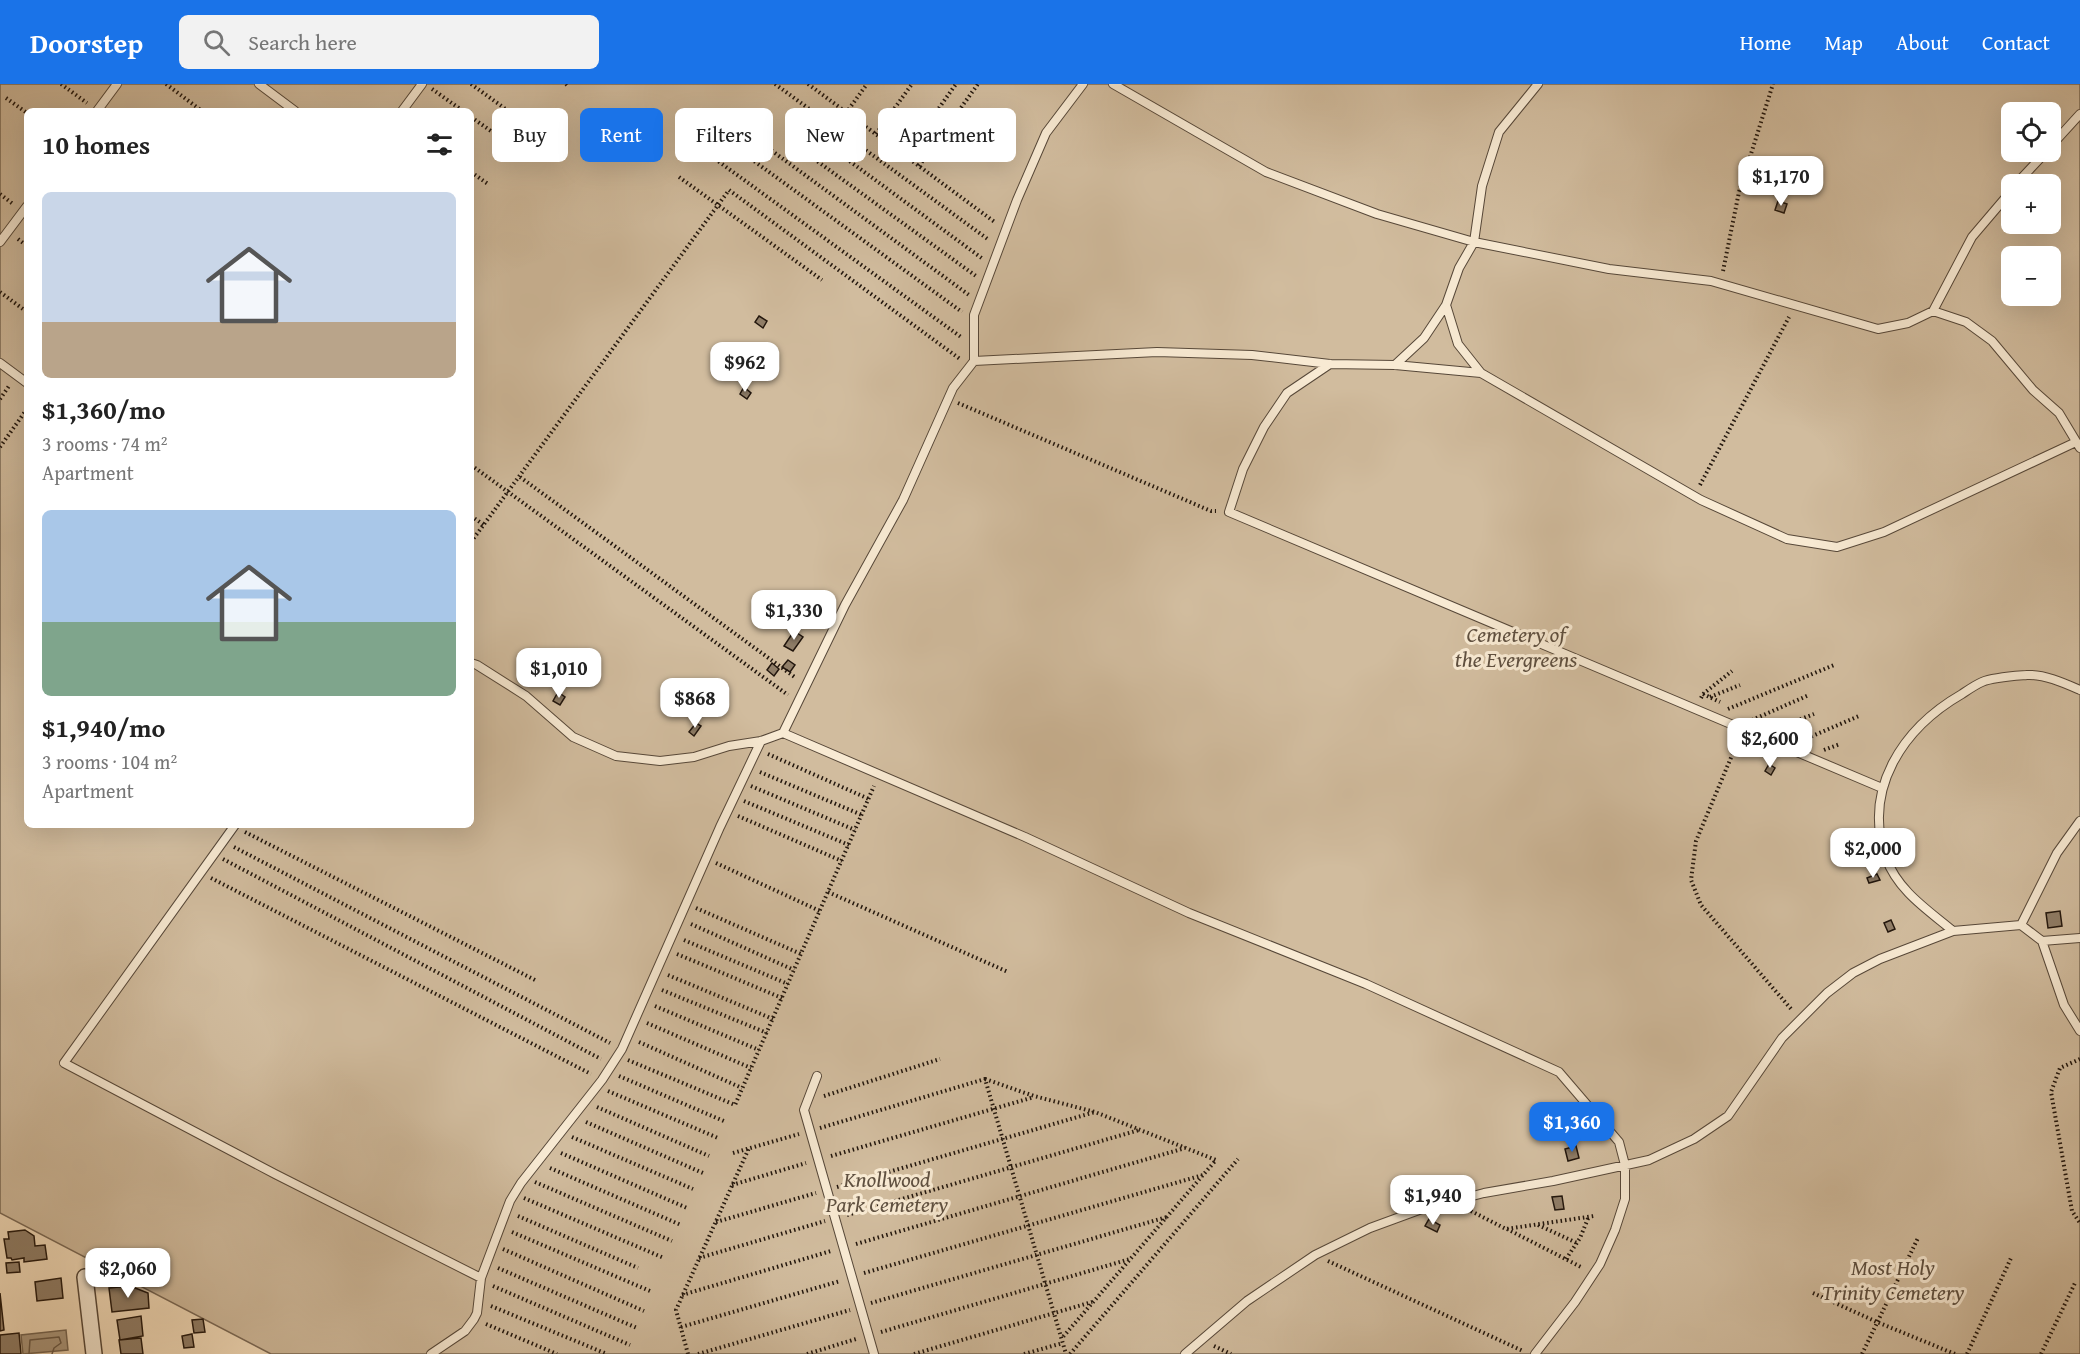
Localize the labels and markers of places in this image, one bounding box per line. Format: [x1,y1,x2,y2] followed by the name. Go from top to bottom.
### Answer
[1732,156,1830,207] pin: $1,170
[709,342,781,393] pin: $962
[745,590,843,641] pin: $1,330
[510,648,608,699] pin: $1,010
[659,678,731,729] pin: $868
[1721,718,1819,769] pin: $2,600
[1824,828,1922,879] pin: $2,000
[1523,1102,1621,1153] pin: $1,360
[1384,1175,1482,1226] pin: $1,940
[79,1248,177,1299] pin: $2,060

